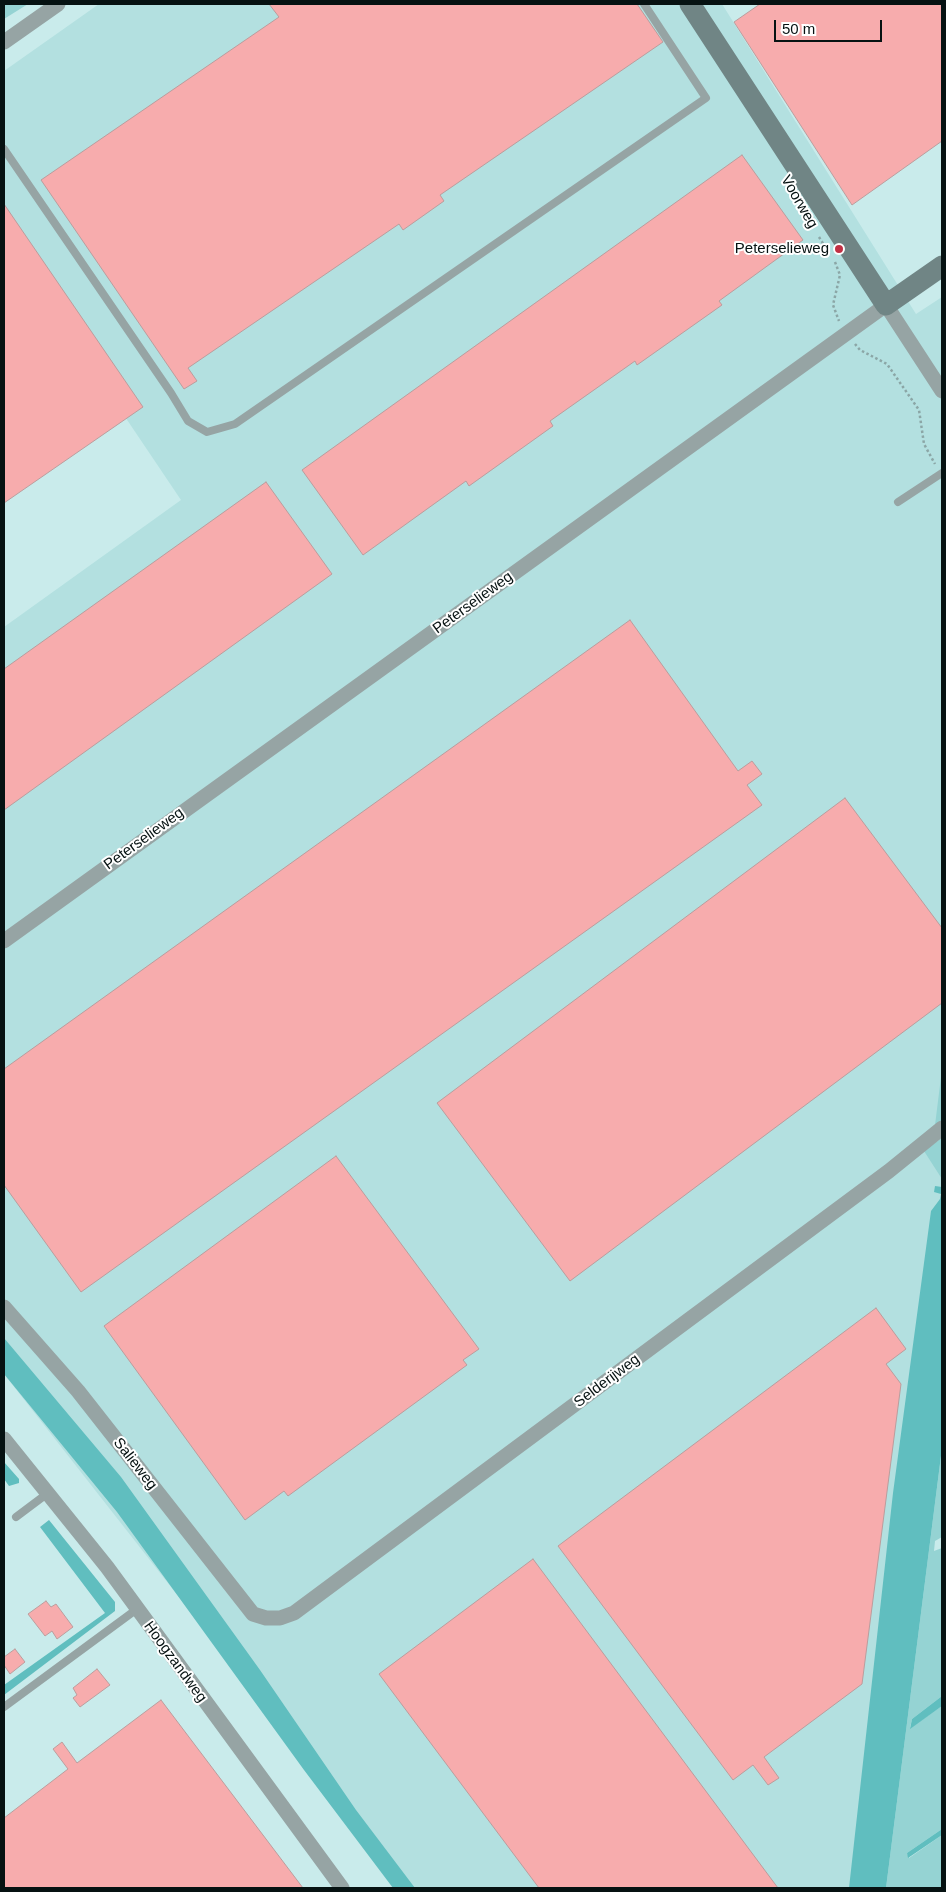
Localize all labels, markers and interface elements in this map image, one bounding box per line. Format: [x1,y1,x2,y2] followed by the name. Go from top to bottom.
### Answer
[776,10,884,42] scale bar
[782,20,815,37] text: 50 m
[777,172,821,232] street label: Voorweg
[735,240,829,258] place label: Peterselieweg
[833,243,845,255] marker: Peterselieweg
[430,568,516,638] street label: Peterselieweg
[101,804,187,874] street label: Peterselieweg
[571,1350,643,1412] street label: Selderijweg
[109,1434,161,1494] street label: Salieweg
[140,1618,210,1706] street label: Hoogzandweg

